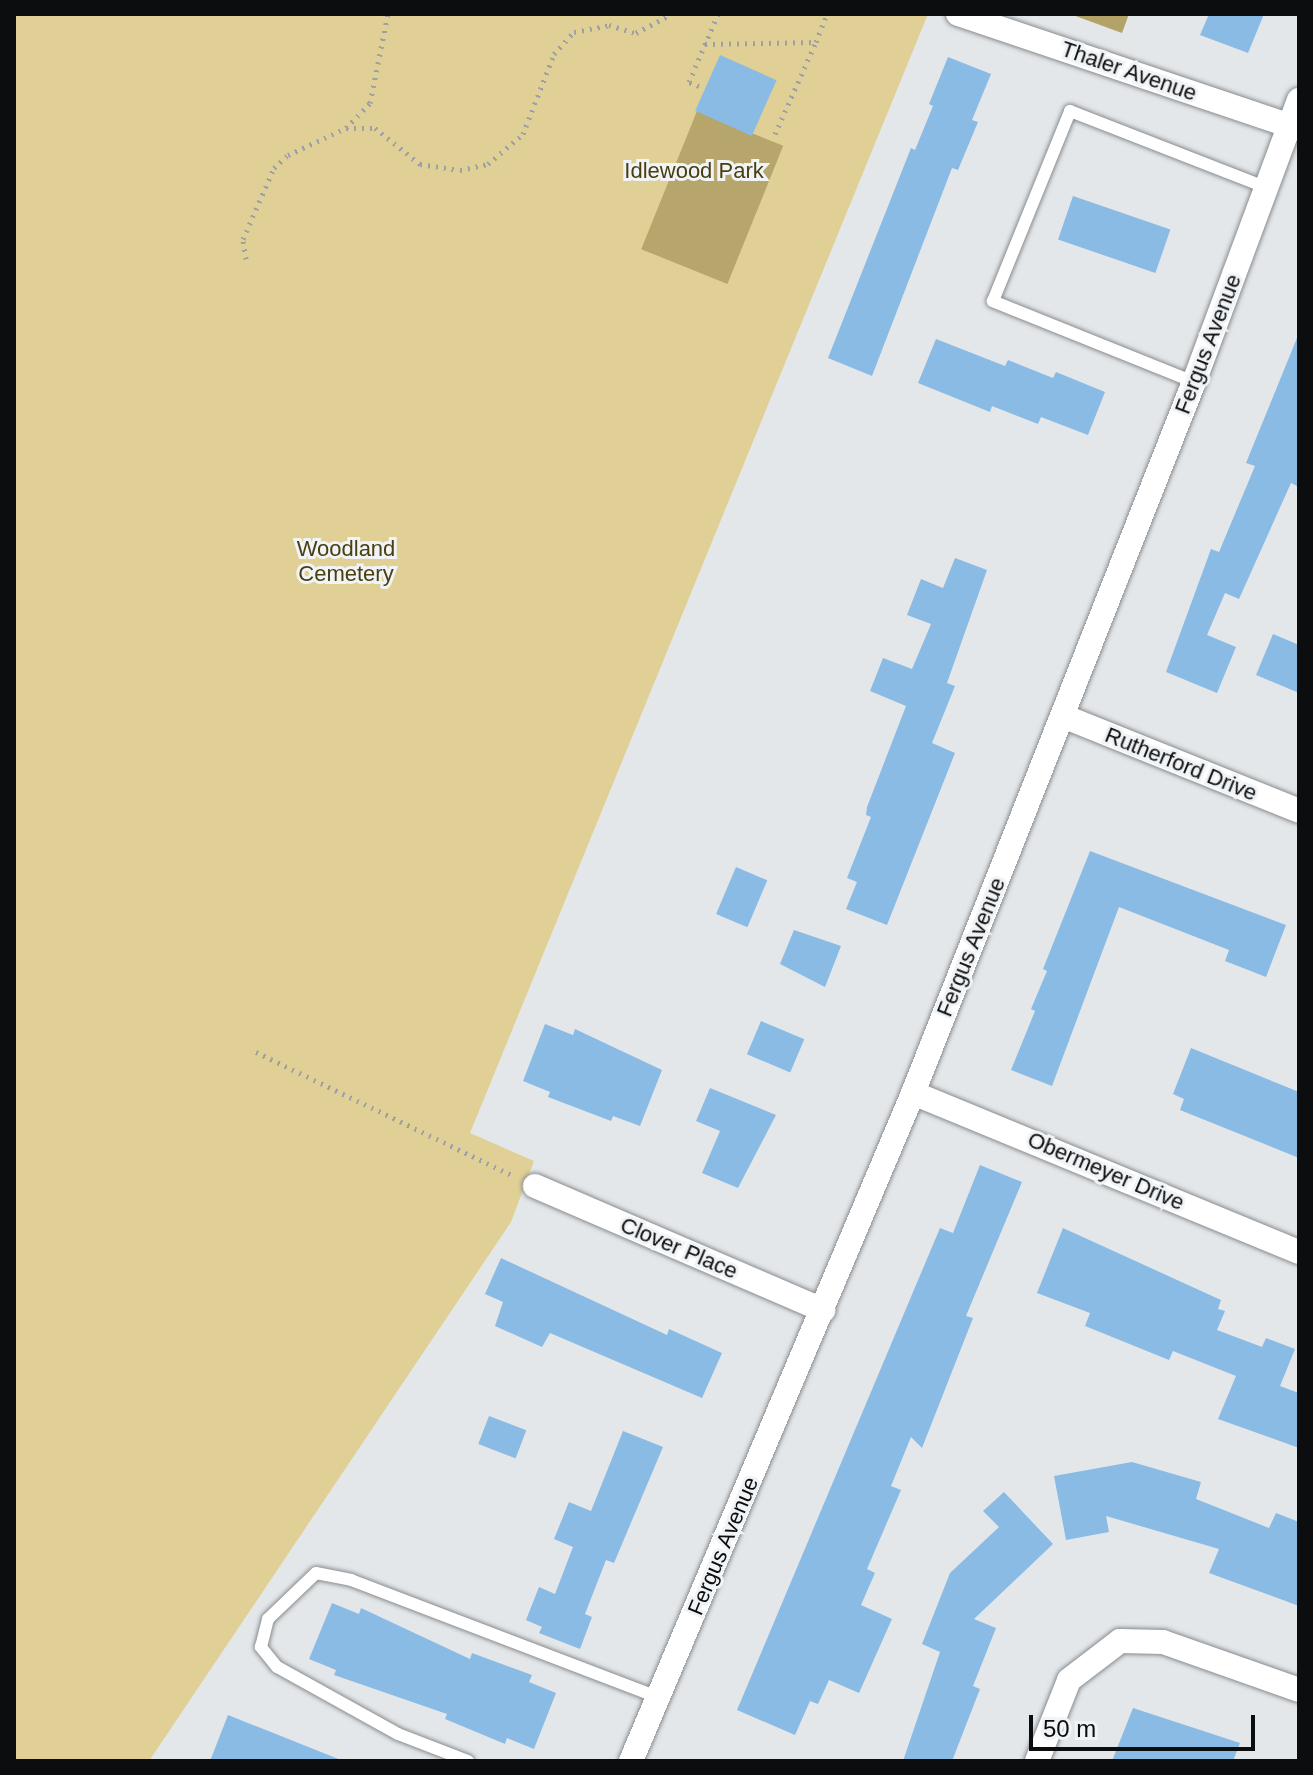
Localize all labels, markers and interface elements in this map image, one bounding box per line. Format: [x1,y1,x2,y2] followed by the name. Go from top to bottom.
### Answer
[1057,35,1201,107] street label: Thaler Avenue
[624,158,764,184] park label: Idlewood Park
[1169,270,1247,418] street label: Fergus Avenue
[297,535,395,586] park label: Woodland Cemetery
[1101,722,1261,806] street label: Rutherford Drive
[931,873,1011,1021] street label: Fergus Avenue
[1024,1126,1188,1216] street label: Obermeyer Drive
[616,1211,742,1285] street label: Clover Place
[682,1472,764,1620] street label: Fergus Avenue
[1033,1699,1259,1749] scale bar
[1043,1715,1096,1742] text: 50 m

